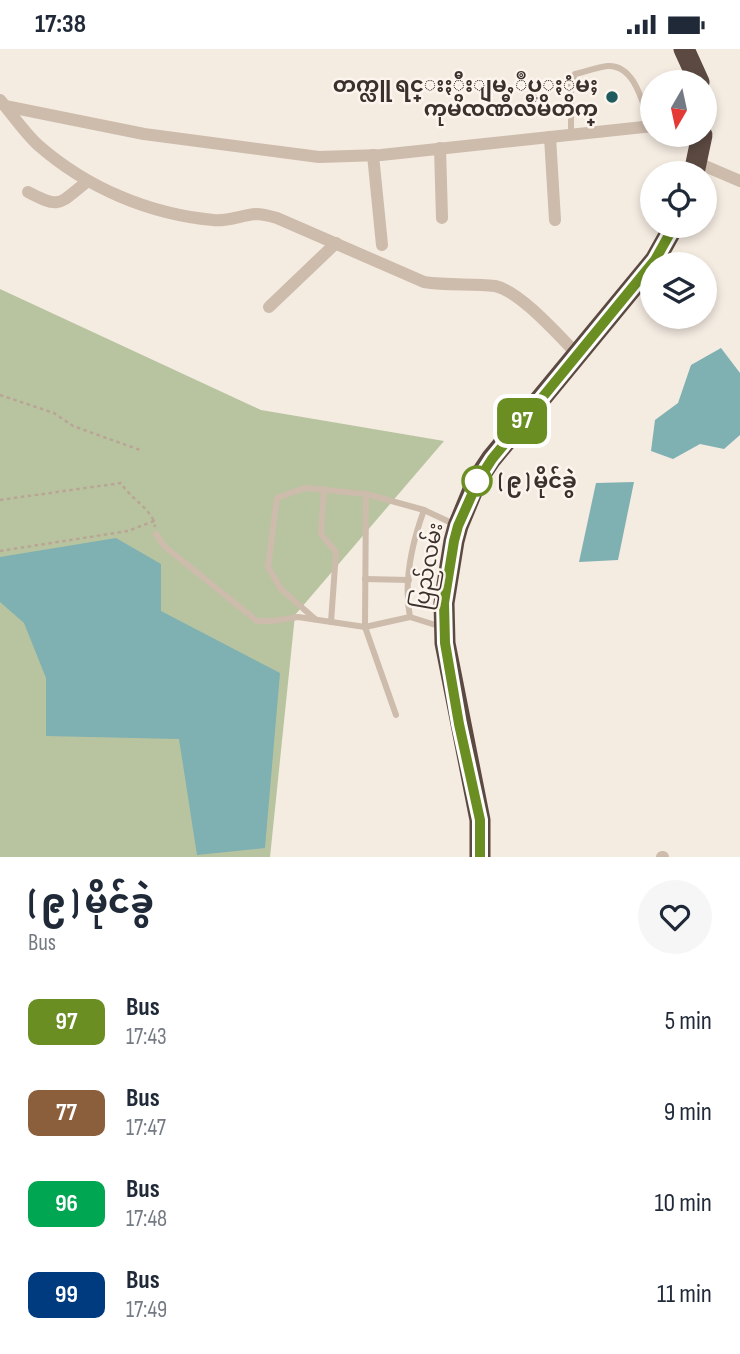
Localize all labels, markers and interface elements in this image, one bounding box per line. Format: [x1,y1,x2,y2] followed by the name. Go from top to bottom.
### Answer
[35,9,86,40] text: 17:38
[333,70,598,126] place label: တက္လူ ရင္းႏွီးျမႇဳပ္ႏွံမႈ ကုမၸဏီလီမိတက္
[640,70,718,147] north arrow
[640,70,717,329] map controls
[604,89,620,105] marker: တက္လူ ရင္းႏွီးျမႇဳပ္ႏွံမႈ ကုမၸဏီလီမိတက္
[640,161,717,238] button: locate
[640,252,717,329] button: layers
[490,398,554,444] line badge: 97
[511,406,533,435] text: 97
[498,465,577,498] place label: ( ၉ ) မိုင်ခွဲ
[462,466,492,496] marker: ( ၉ ) မိုင်ခွဲ
[405,520,452,612] street label: ပြည်လမ်း
[638,880,712,954] button: heart
[28,883,154,923] text: ( ၉ ) မိုင်ခွဲ
[28,929,56,957] text: Bus
[126,992,160,1023] text: Bus
[665,1006,712,1037] text: 5 min
[56,1007,77,1036] text: 97
[126,1023,167,1051] text: 17:43
[126,1083,160,1114] text: Bus
[664,1097,712,1128] text: 9 min
[56,1098,77,1127] text: 77
[126,1114,166,1142] text: 17:47
[126,1174,160,1205] text: Bus
[655,1188,712,1219] text: 10 min
[55,1189,78,1218] text: 96
[126,1205,167,1233] text: 17:48
[126,1265,160,1296] text: Bus
[657,1279,712,1310] text: 11 min
[55,1280,78,1309] text: 99
[126,1296,167,1324] text: 17:49

